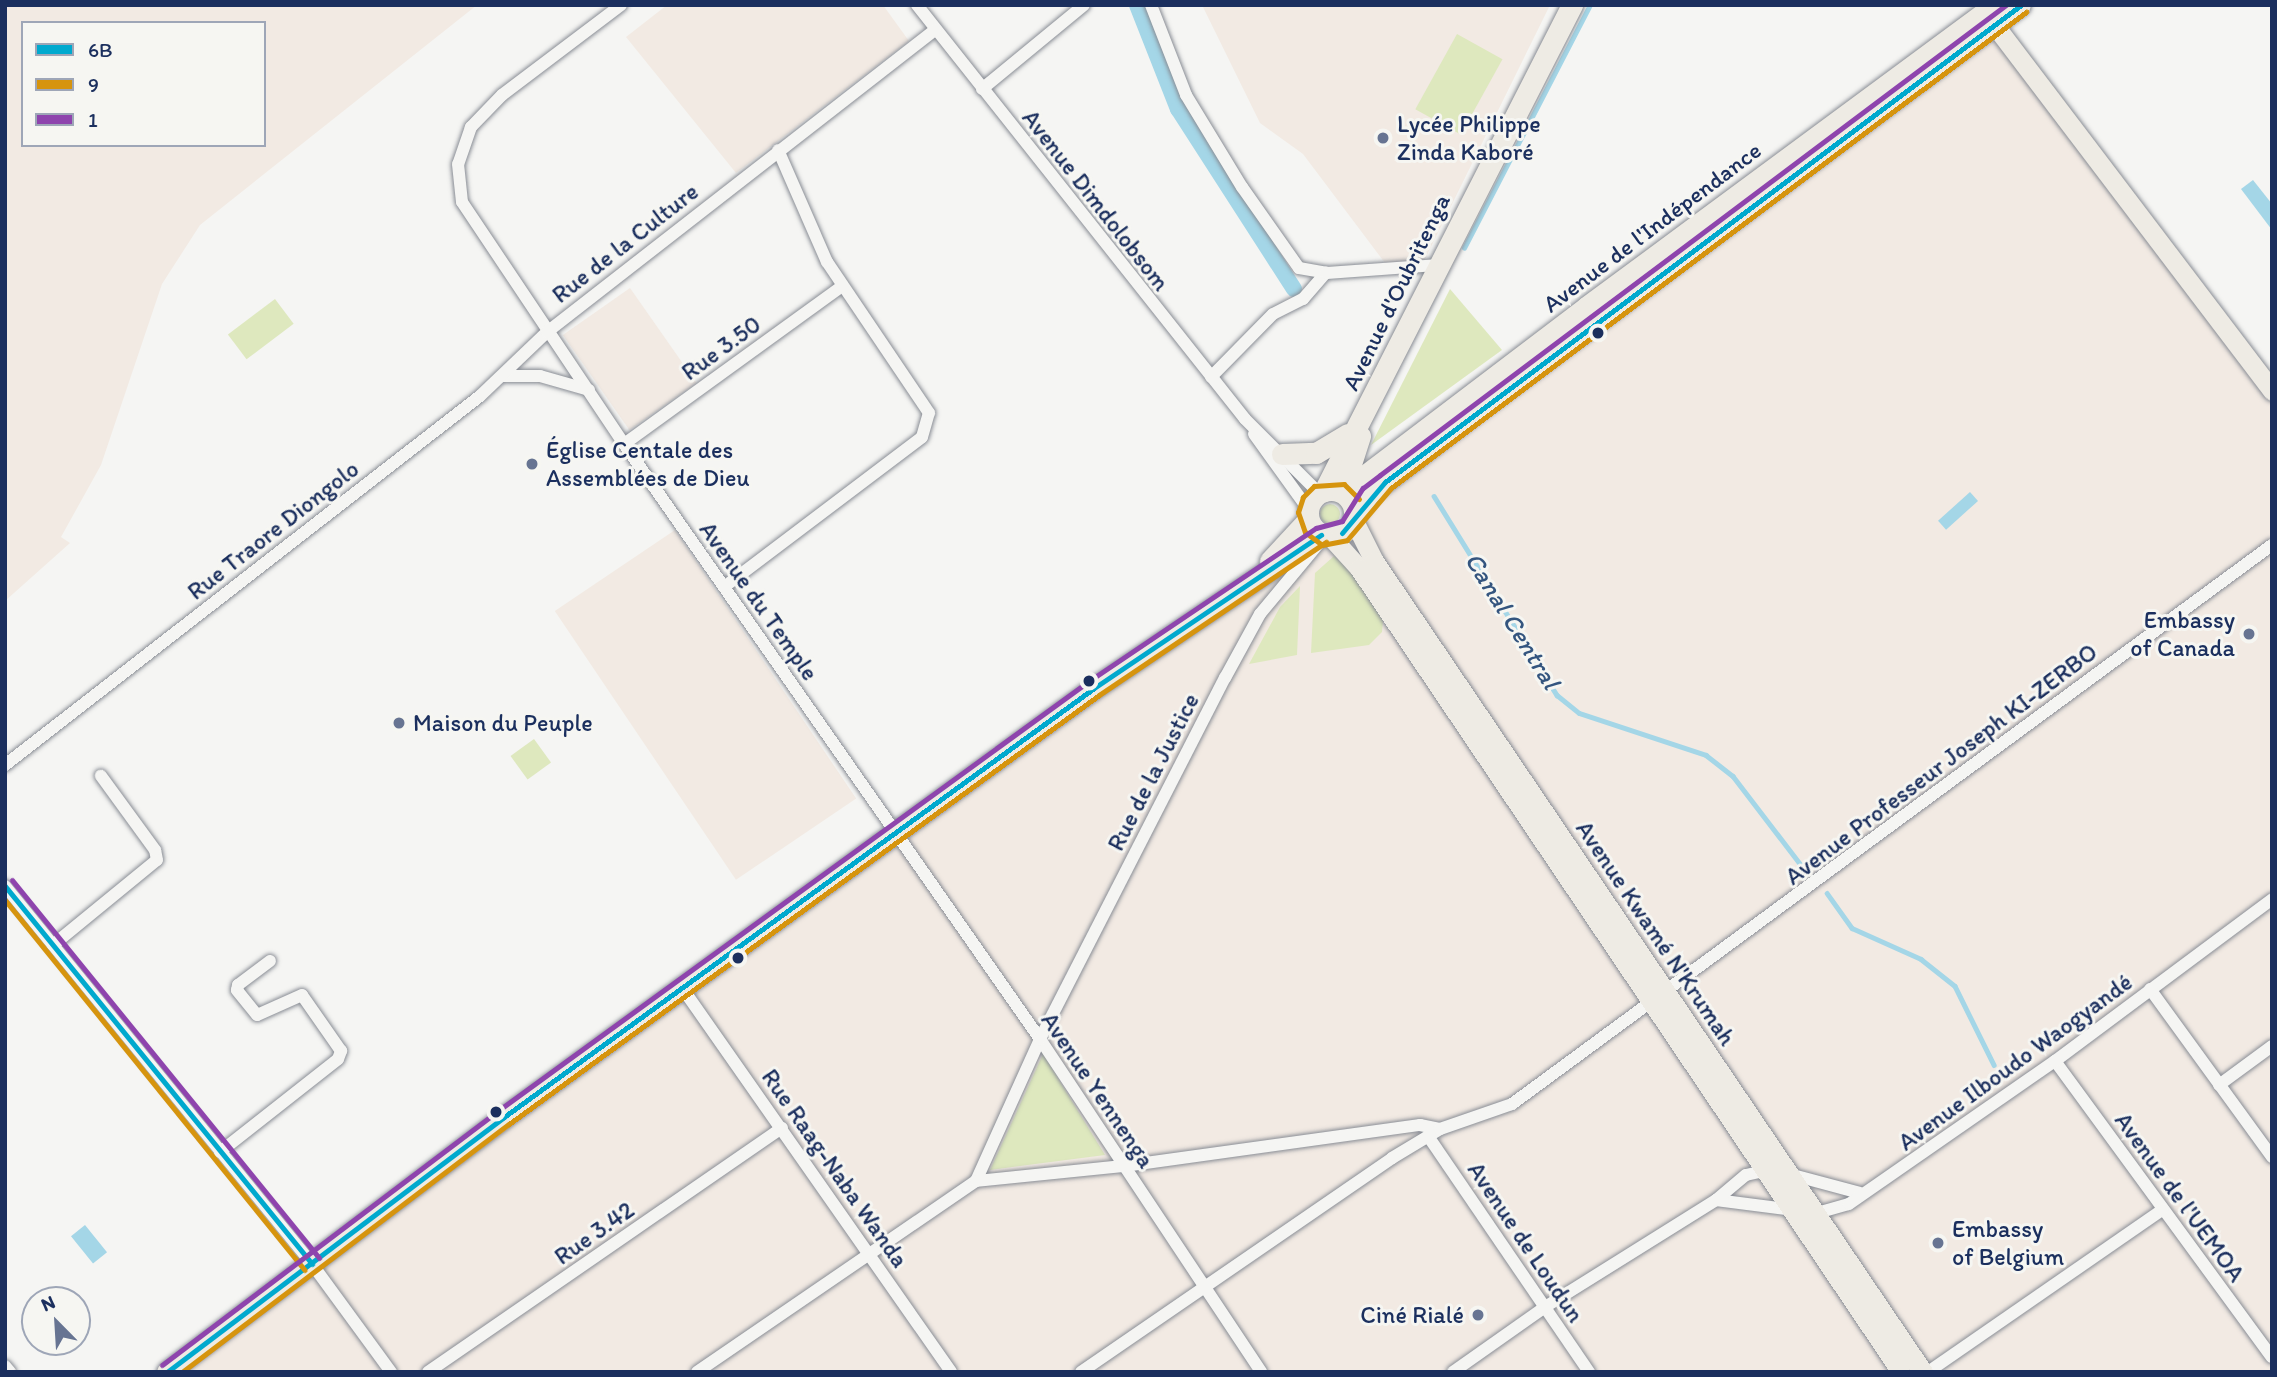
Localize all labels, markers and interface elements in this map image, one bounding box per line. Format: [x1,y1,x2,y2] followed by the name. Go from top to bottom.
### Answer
[21,21,266,147] legend
[88,37,113,62] text: 6B
[88,72,99,97] text: 9
[1016,104,1176,296] street label: Avenue Dimdolobsom
[88,107,98,132] text: 1
[1397,110,1542,166] place label: Lycée Philippe Zinda Kaboré
[1375,130,1391,146] marker: Lycée Philippe Zinda Kaboré
[1537,136,1767,318] street label: Avenue de l'Indépendance
[546,177,704,309] street label: Rue de la Culture
[1336,189,1456,395] street label: Avenue d'Oubritenga
[676,310,766,386] street label: Rue 3.50
[1591,326,1605,340] unlabelled marker
[546,436,749,492] place label: Église Centale des Assemblées de Dieu
[182,455,364,605] street label: Rue Traore Diongolo
[524,456,540,472] marker: Église Centale des Assemblées de Dieu
[694,517,824,685] street label: Avenue du Temple
[1458,547,1566,695] water label: Canal Central
[2130,606,2235,662] place label: Embassy of Canada
[2241,626,2257,642] marker: Embassy of Canada
[1780,638,2102,890] street label: Avenue Professeur Joseph KI-ZERBO
[1082,674,1096,688] unlabelled marker
[1101,689,1205,855] street label: Rue de la Justice
[413,709,592,737] place label: Maison du Peuple
[391,715,407,731] marker: Maison du Peuple
[1571,816,1741,1050] street label: Avenue Kwamé N'Krumah
[731,951,745,965] unlabelled marker
[1892,967,2138,1157] street label: Avenue Ilboudo Waogyandé
[1035,1007,1161,1173] street label: Avenue Yennenga
[756,1064,914,1272] street label: Rue Raag-Naba Wanda
[489,1105,503,1119] unlabelled marker
[2109,1107,2251,1287] street label: Avenue de l'UEMOA
[1462,1156,1590,1328] street label: Avenue de Loudun
[549,1195,639,1271] street label: Rue 3.42
[1952,1215,2064,1271] place label: Embassy of Belgium
[1930,1235,1946,1251] marker: Embassy of Belgium
[21,1286,91,1356] north arrow
[38,1290,59,1316] text: N
[1361,1301,1464,1329] place label: Ciné Rialé
[1470,1307,1486,1323] marker: Ciné Rialé

